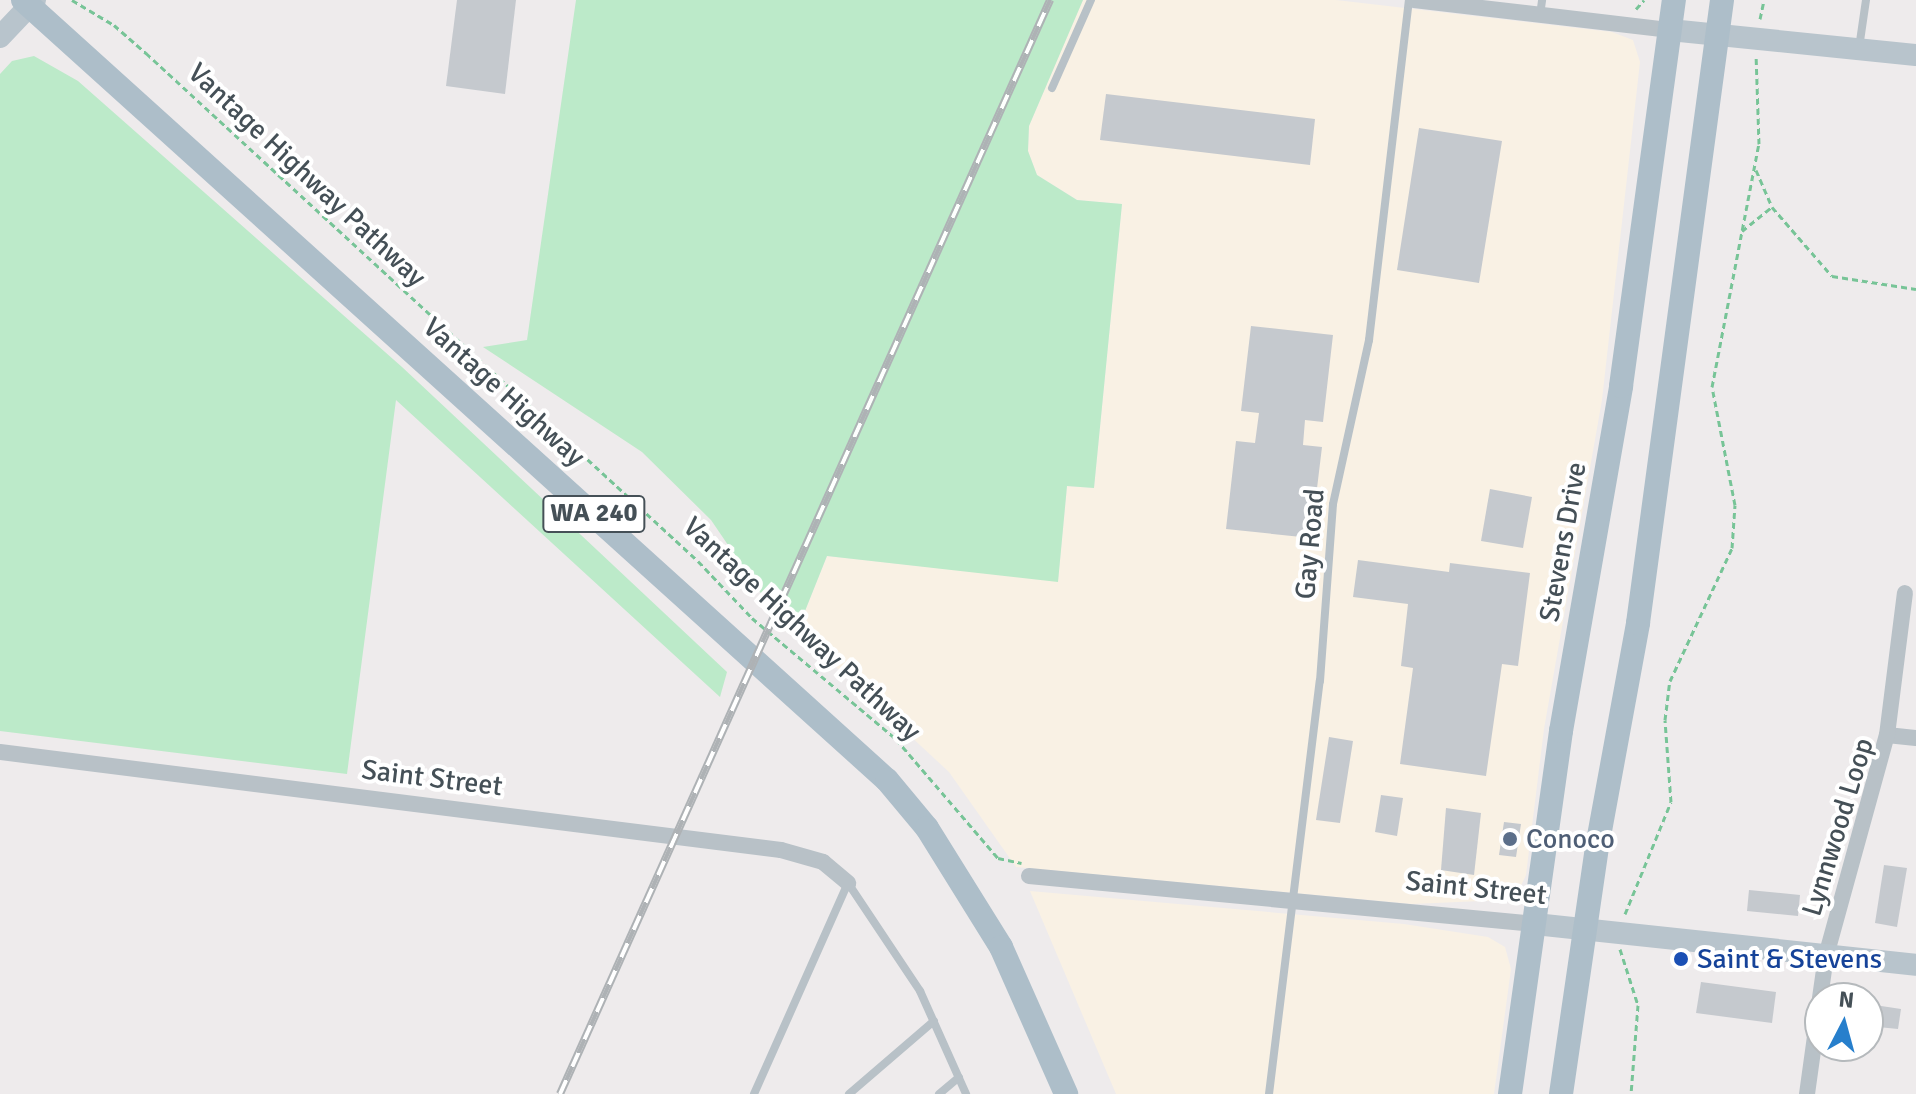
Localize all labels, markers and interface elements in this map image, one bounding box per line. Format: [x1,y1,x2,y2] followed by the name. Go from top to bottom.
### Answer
[181,56,433,294] street label: Vantage Highway Pathway
[416,311,592,473] street label: Vantage Highway
[1532,460,1594,624] street label: Stevens Drive
[1288,487,1332,601] street label: Gay Road
[542,492,646,536] road number: WA 240
[676,510,928,748] street label: Vantage Highway Pathway
[1795,734,1881,920] street label: Lynnwood Loop
[360,753,504,803] street label: Saint Street
[1526,822,1615,856] place label: Conoco
[1501,830,1519,848] marker: Conoco
[1404,864,1548,912] street label: Saint Street
[1697,942,1882,976] place label: Saint & Stevens
[1672,950,1690,968] marker: Saint & Stevens
[1804,982,1884,1062] north arrow
[1837,985,1855,1014] text: N

